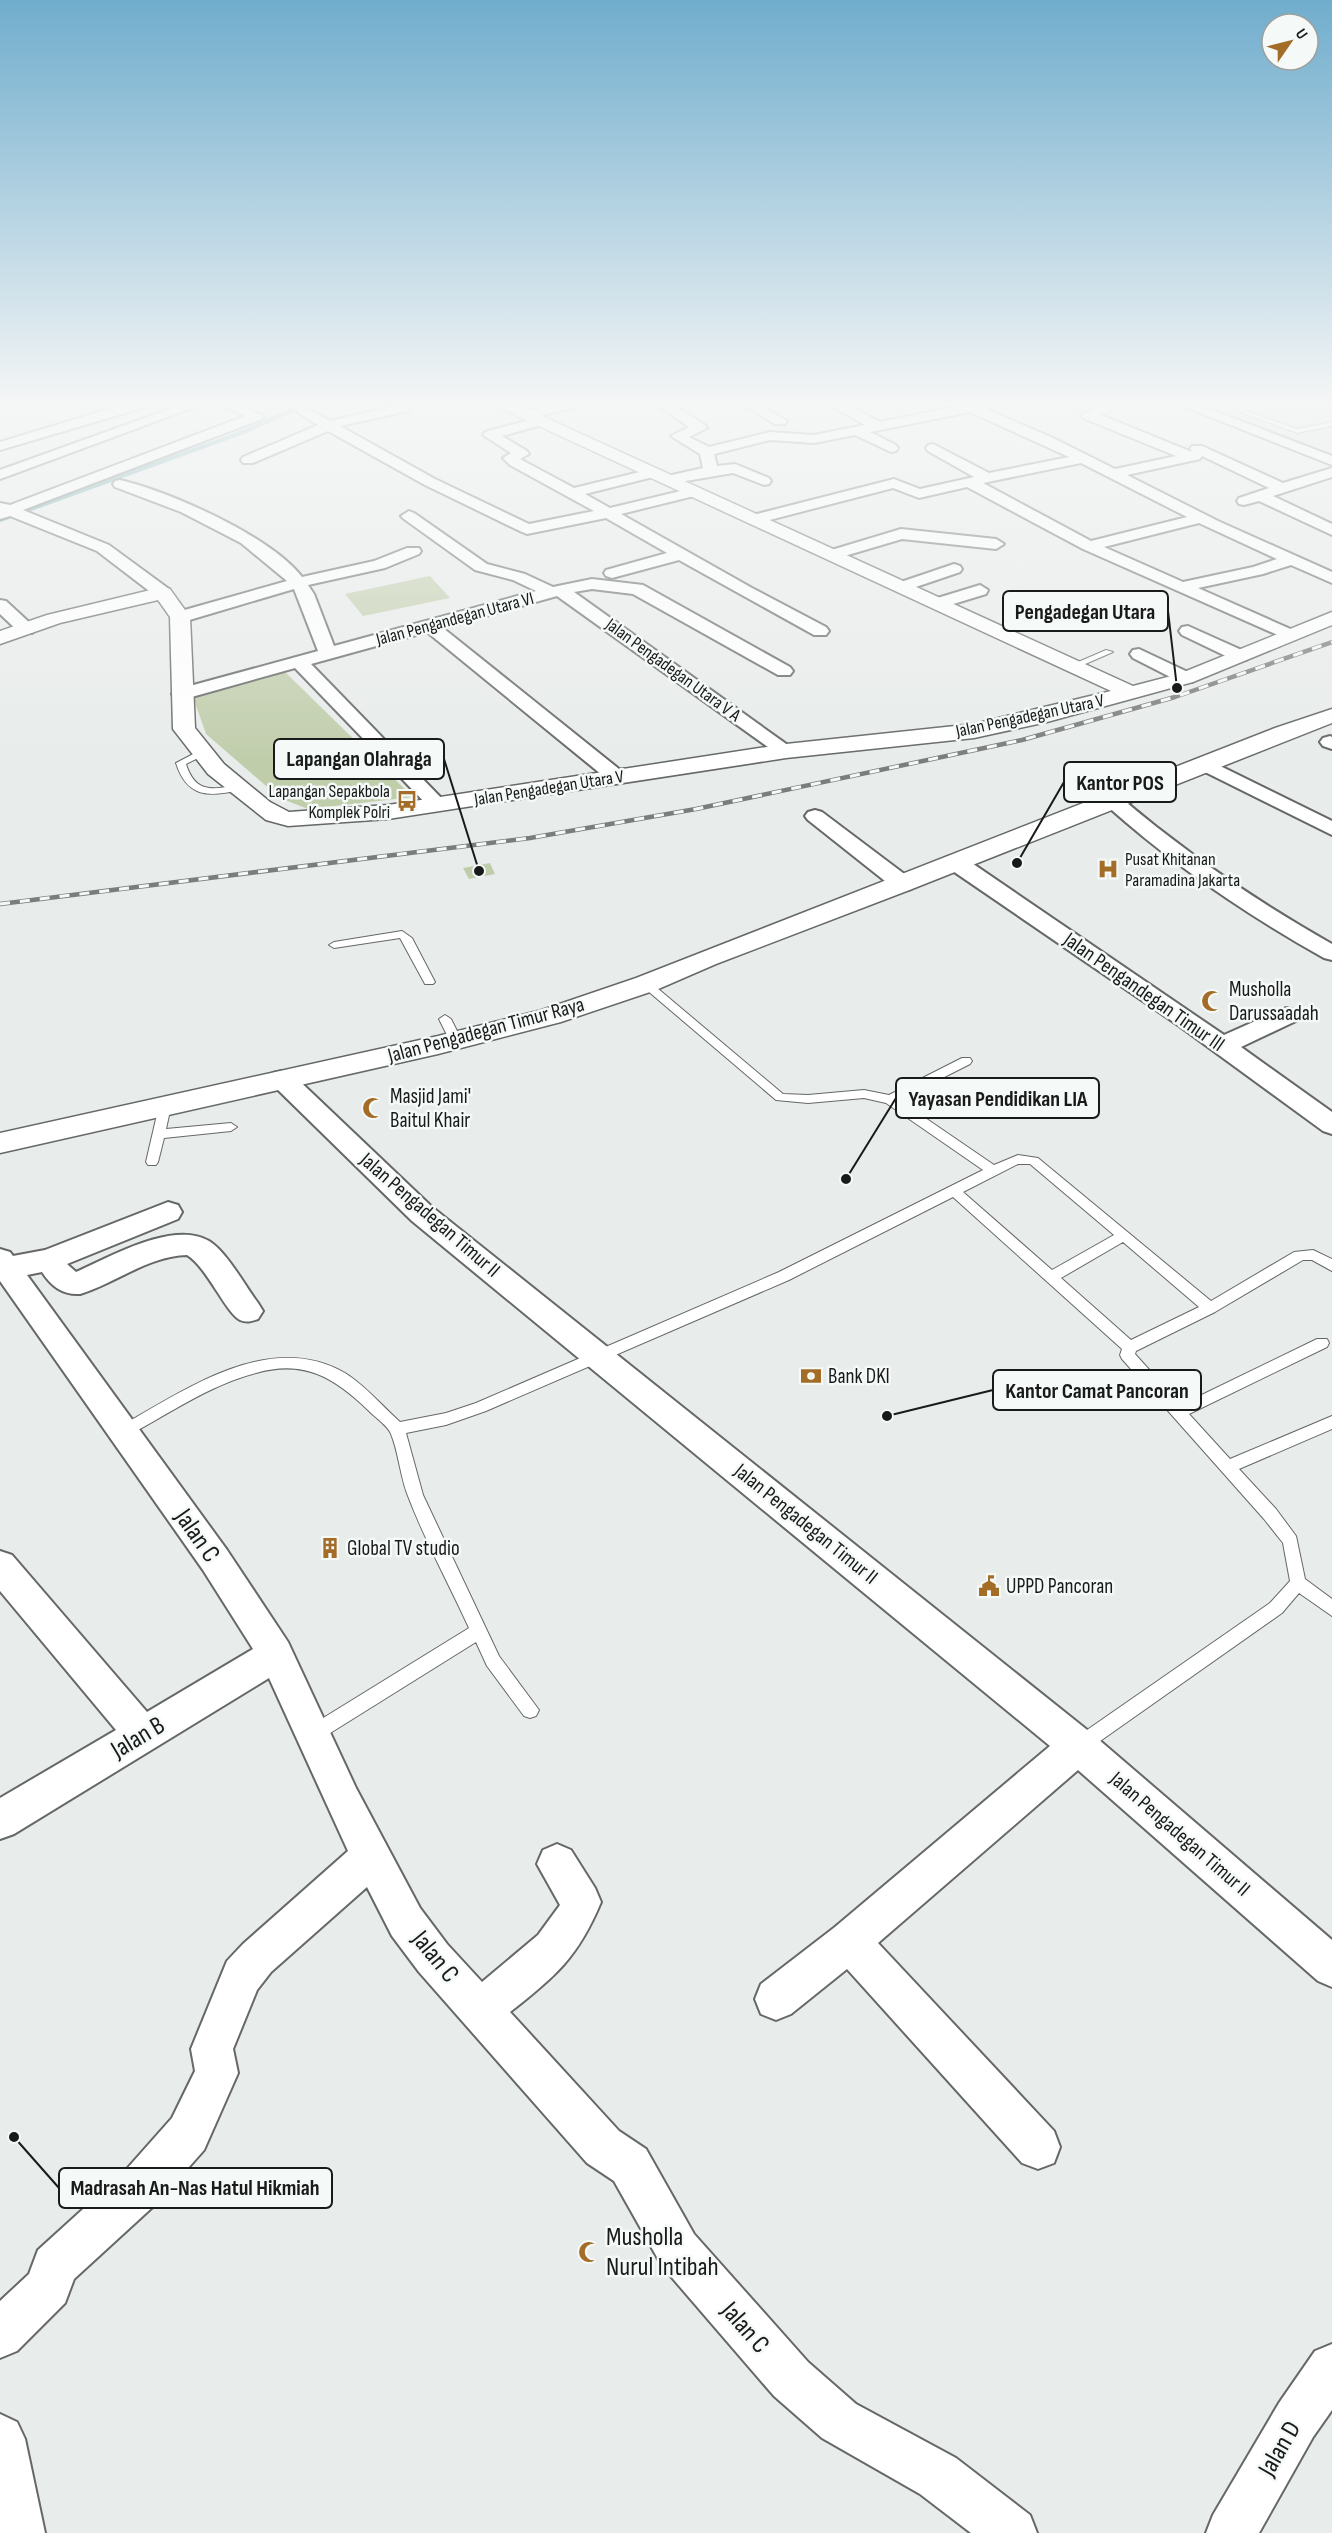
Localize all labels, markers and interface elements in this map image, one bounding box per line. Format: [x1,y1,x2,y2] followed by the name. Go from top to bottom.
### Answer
[1260,12,1320,72] north arrow
[1291,25,1311,43] text: U
[373,588,536,650] street label: Jalan Pengandegan Utara VI
[1003,591,1168,631] callout: Pengadegan Utara
[1015,599,1155,626] text: Pengadegan Utara
[601,613,745,726] street label: Jalan Pengadegan Utara V A
[953,690,1106,742] street label: Jalan Pengadegan Utara V
[274,739,444,779] callout: Lapangan Olahraga
[286,746,432,773] text: Lapangan Olahraga
[1064,762,1176,802] callout: Kantor POS
[472,766,625,810] street label: Jalan Pengadegan Utara V
[1076,770,1164,797] text: Kantor POS
[269,781,390,823] place label: Lapangan Sepakbola Komplek Polri
[395,789,419,813] bus stop icon: Lapangan Sepakbola Komplek Polri
[1125,849,1240,891] place label: Pusat Khitanan Paramadina Jakarta
[1096,857,1120,881] hospital icon: Pusat Khitanan Paramadina Jakarta
[1058,927,1229,1057] street label: Jalan Pengandegan Timur III
[1229,977,1319,1026] place label: Musholla Darussaadah
[1200,989,1224,1013] mosque icon: Musholla Darussaadah
[384,992,587,1069] street label: Jalan Pengadegan Timur Raya
[896,1078,1099,1118] callout: Yayasan Pendidikan LIA
[390,1084,471,1133] place label: Masjid Jami' Baitul Khair
[908,1086,1088,1113] text: Yayasan Pendidikan LIA
[361,1096,385,1120] mosque icon: Masjid Jami' Baitul Khair
[354,1147,505,1283] street label: Jalan Pengadegan Timur II
[799,1364,823,1388] bank icon: Bank DKI
[828,1364,890,1389] place label: Bank DKI
[993,1370,1201,1410] callout: Kantor Camat Pancoran
[1005,1378,1189,1405] text: Kantor Camat Pancoran
[728,1458,883,1590] street label: Jalan Pengadegan Timur II
[167,1503,226,1569] street label: Jalan C
[318,1536,342,1560] building icon: Global TV studio
[347,1536,460,1561] place label: Global TV studio
[977,1574,1001,1598] public building icon: UPPD Pancoran
[1006,1574,1113,1599] place label: UPPD Pancoran
[105,1710,170,1766] street label: Jalan B
[1104,1766,1255,1902] street label: Jalan Pengadegan Timur II
[404,1924,465,1989] street label: Jalan C
[59,2168,332,2208] callout: Madrasah An-Nas Hatul Hikmiah
[70,2175,320,2202] text: Madrasah An-Nas Hatul Hikmiah
[606,2222,719,2283] place label: Musholla Nurul Intibah
[577,2240,601,2264] mosque icon: Musholla Nurul Intibah
[714,2295,776,2360] street label: Jalan C
[1252,2416,1308,2483] street label: Jalan D

